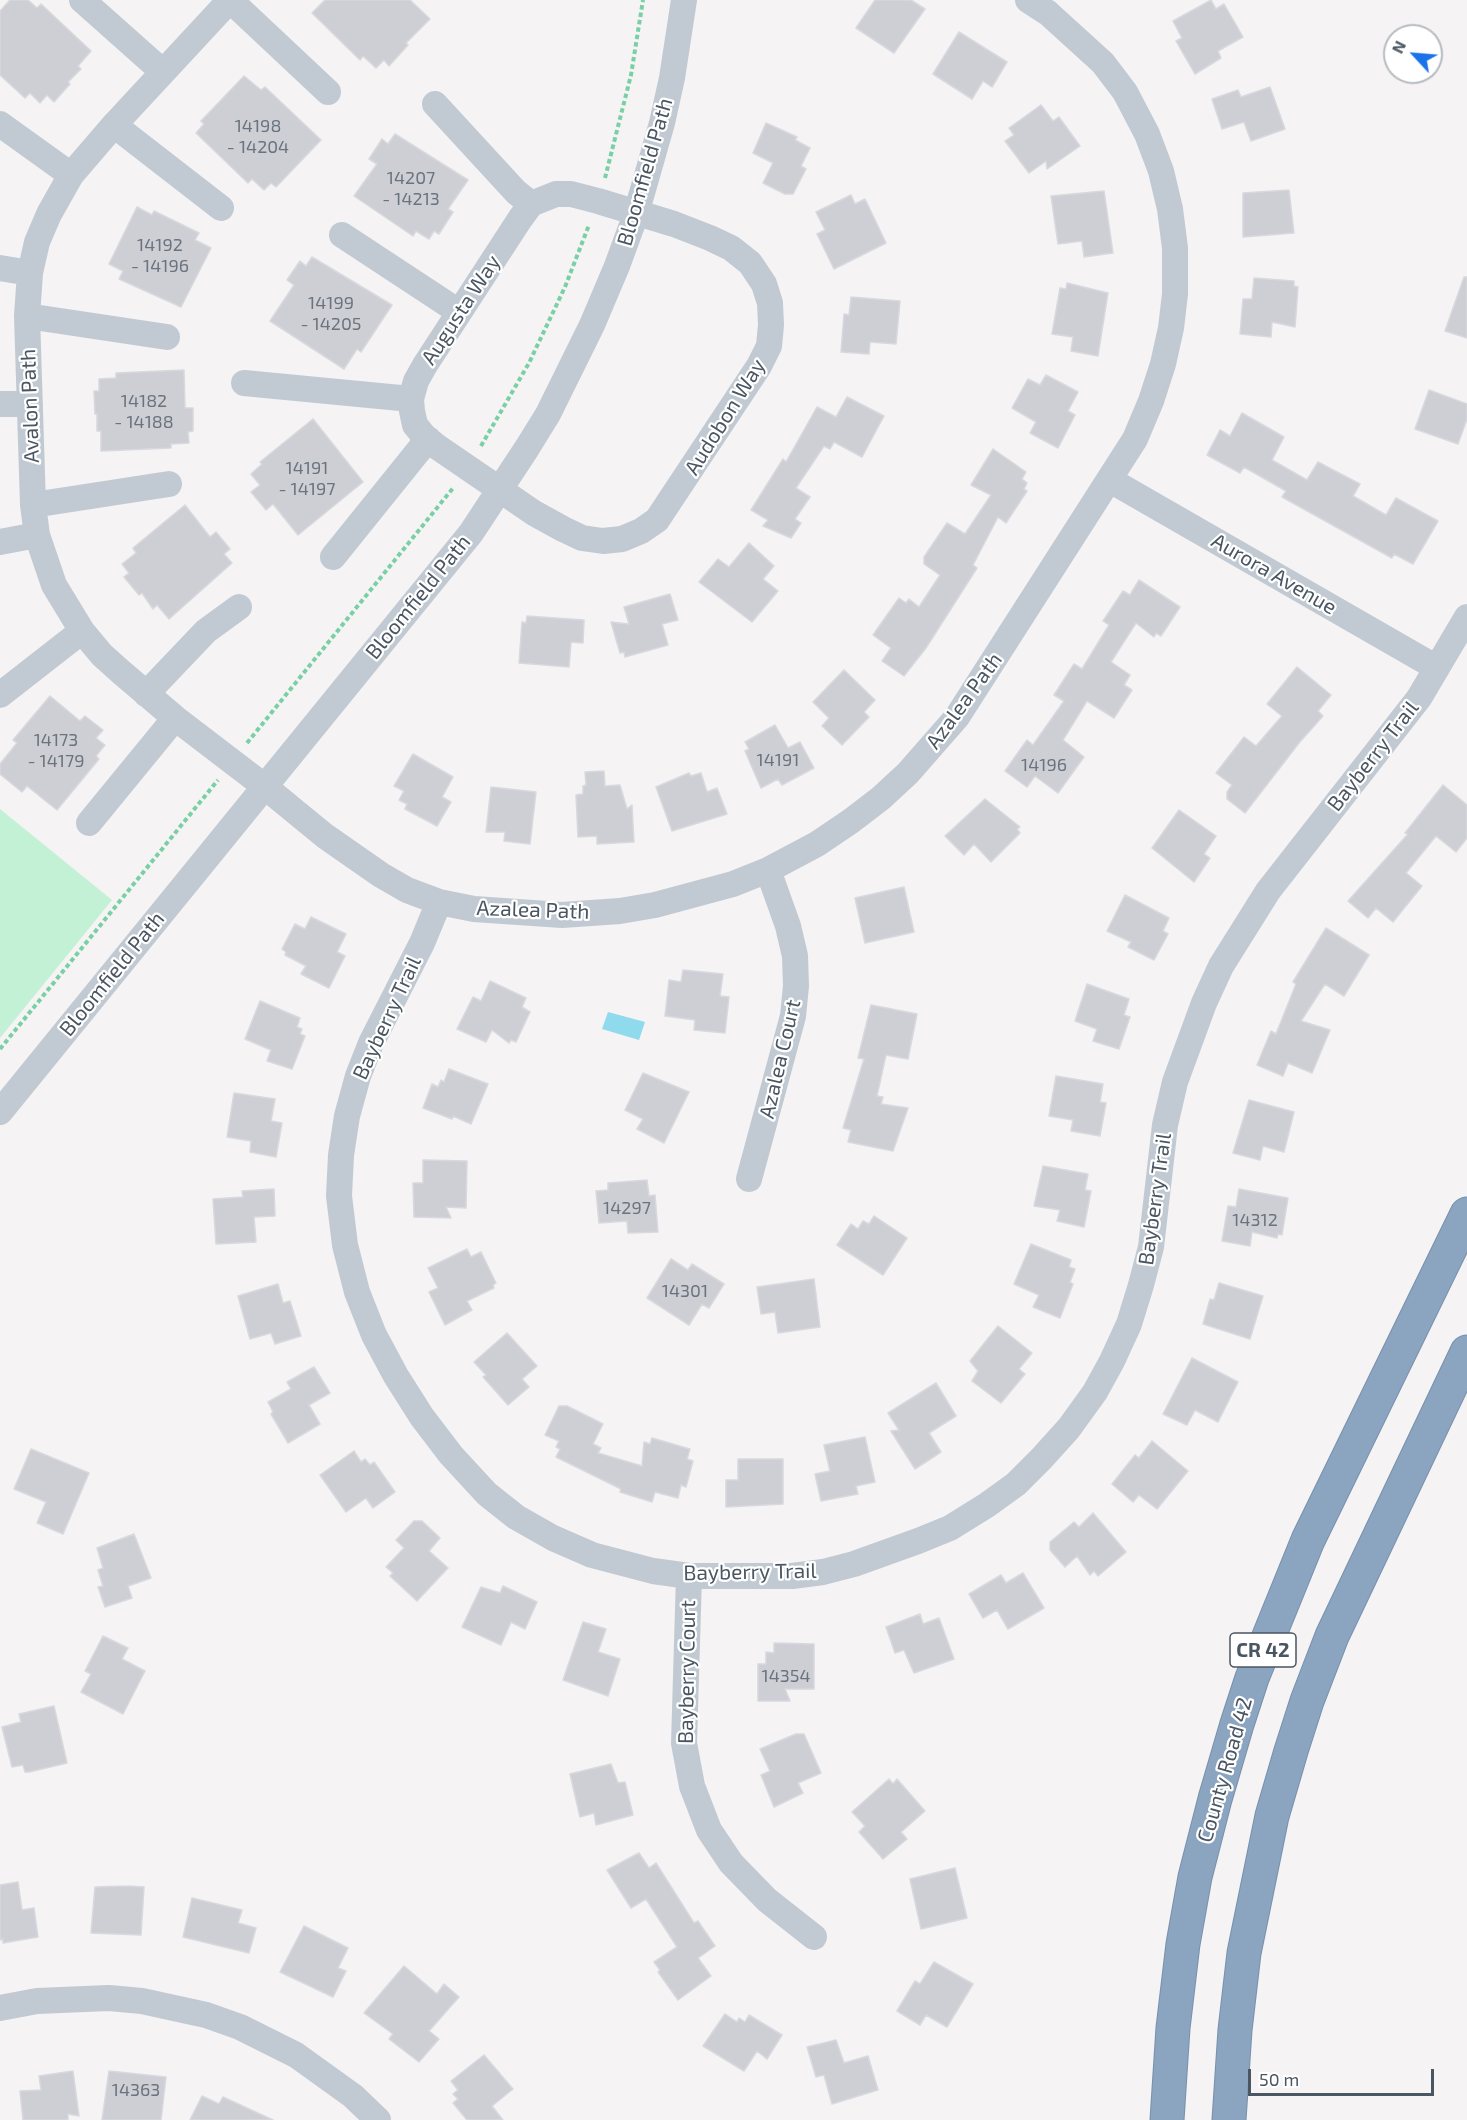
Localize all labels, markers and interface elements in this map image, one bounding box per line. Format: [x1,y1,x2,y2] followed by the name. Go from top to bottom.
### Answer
[1383,24,1443,84] north arrow
[1387,37,1409,56] text: N
[612,95,678,249] street label: Bloomfield Path
[227,115,289,158] house number: 14198 - 14204
[382,167,440,210] house number: 14207 - 14213
[131,234,189,276] house number: 14192 - 14196
[416,250,506,370] street label: Augusta Way
[301,292,361,334] house number: 14199 - 14205
[15,348,45,464] street label: Avalon Path
[679,354,771,480] street label: Audobon Way
[114,390,174,432] house number: 14182 - 14188
[278,457,336,500] house number: 14191 - 14197
[1207,528,1341,620] street label: Aurora Avenue
[360,530,476,664] street label: Bloomfield Path
[921,648,1007,754] street label: Azalea Path
[1322,696,1424,816] street label: Bayberry Trail
[27,729,85,771] house number: 14173 - 14179
[757,749,799,771] house number: 14191
[1021,754,1067,776] house number: 14196
[476,895,590,925] street label: Azalea Path
[54,907,170,1041] street label: Bloomfield Path
[347,952,427,1084] street label: Bayberry Trail
[754,997,806,1121] street label: Azalea Court
[1133,1131,1177,1267] street label: Bayberry Trail
[603,1197,651,1219] house number: 14297
[1232,1209,1278,1231] house number: 14312
[662,1280,708,1302] house number: 14301
[683,1558,817,1586] street label: Bayberry Trail
[673,1600,701,1744] street label: Bayberry Court
[1230,1633,1296,1667] road number: CR 42
[762,1665,810,1687] house number: 14354
[1192,1695,1258,1845] street label: County Road 42
[1251,2057,1437,2095] scale bar
[1259,2068,1299,2090] text: 50 m
[112,2079,160,2101] house number: 14363

